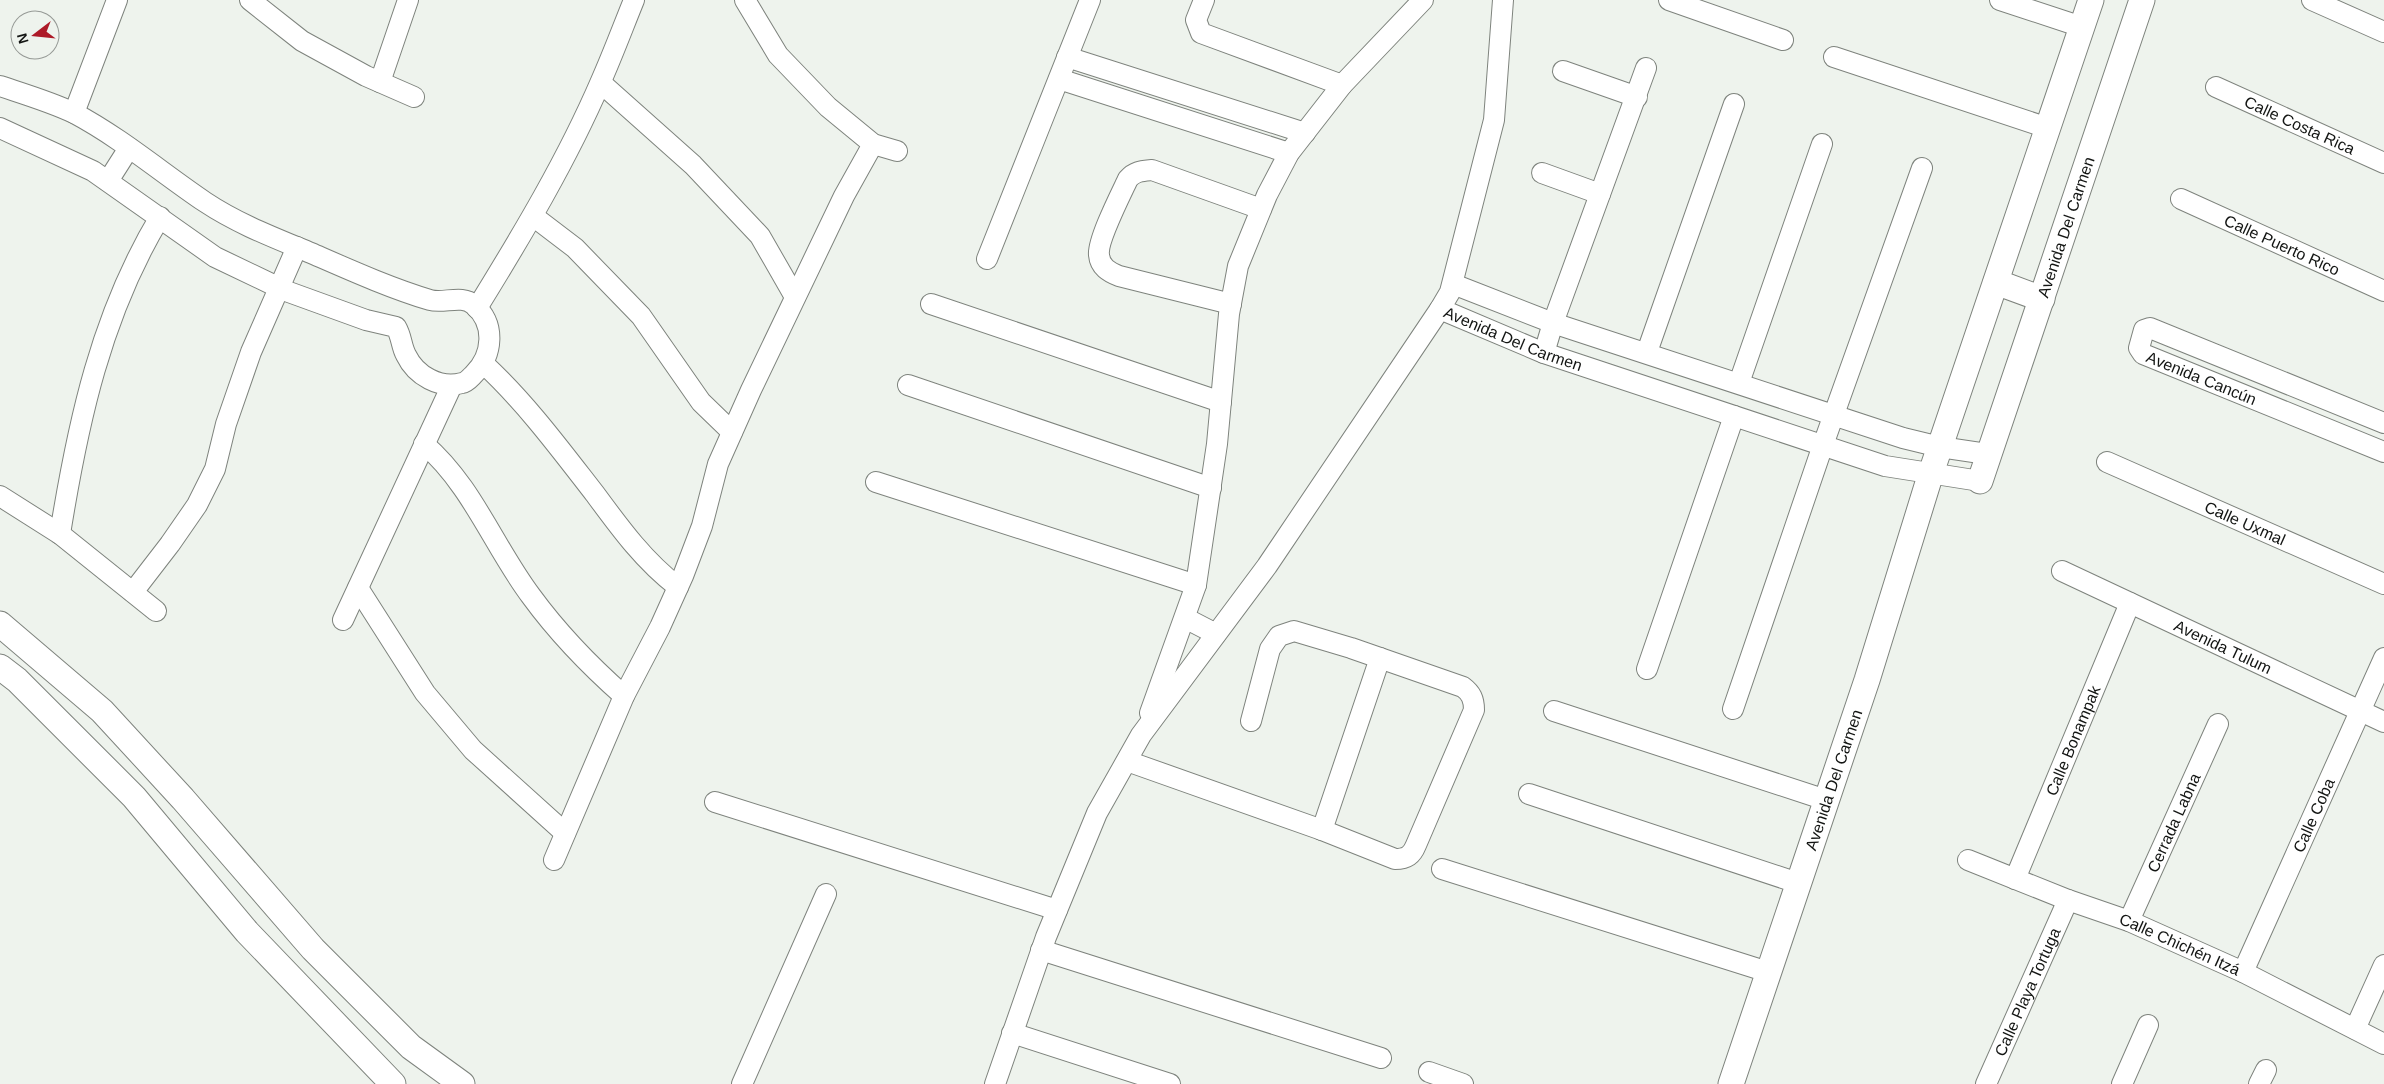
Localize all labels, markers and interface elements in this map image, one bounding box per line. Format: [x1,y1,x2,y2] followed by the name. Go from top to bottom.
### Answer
[10,10,60,60] north arrow
[13,32,32,46] text: N
[2242,93,2358,158] street label: Calle Costa Rica
[2034,155,2098,300] street label: Avenida Del Carmen
[2222,212,2342,279] street label: Calle Puerto Rico
[1441,304,1584,374] street label: Avenida Del Carmen
[2144,348,2259,408] street label: Avenida Cancún
[2202,498,2288,548] street label: Calle Uxmal
[2172,617,2274,677] street label: Avenida Tulum
[2043,682,2104,798] street label: Calle Bonampak
[1802,707,1865,853] street label: Avenida Del Carmen
[2144,771,2204,875] street label: Cerrada Labna
[2290,776,2338,855] street label: Calle Coba
[2117,910,2243,979] street label: Calle Chichén Itzá
[1992,925,2064,1059] street label: Calle Playa Tortuga

